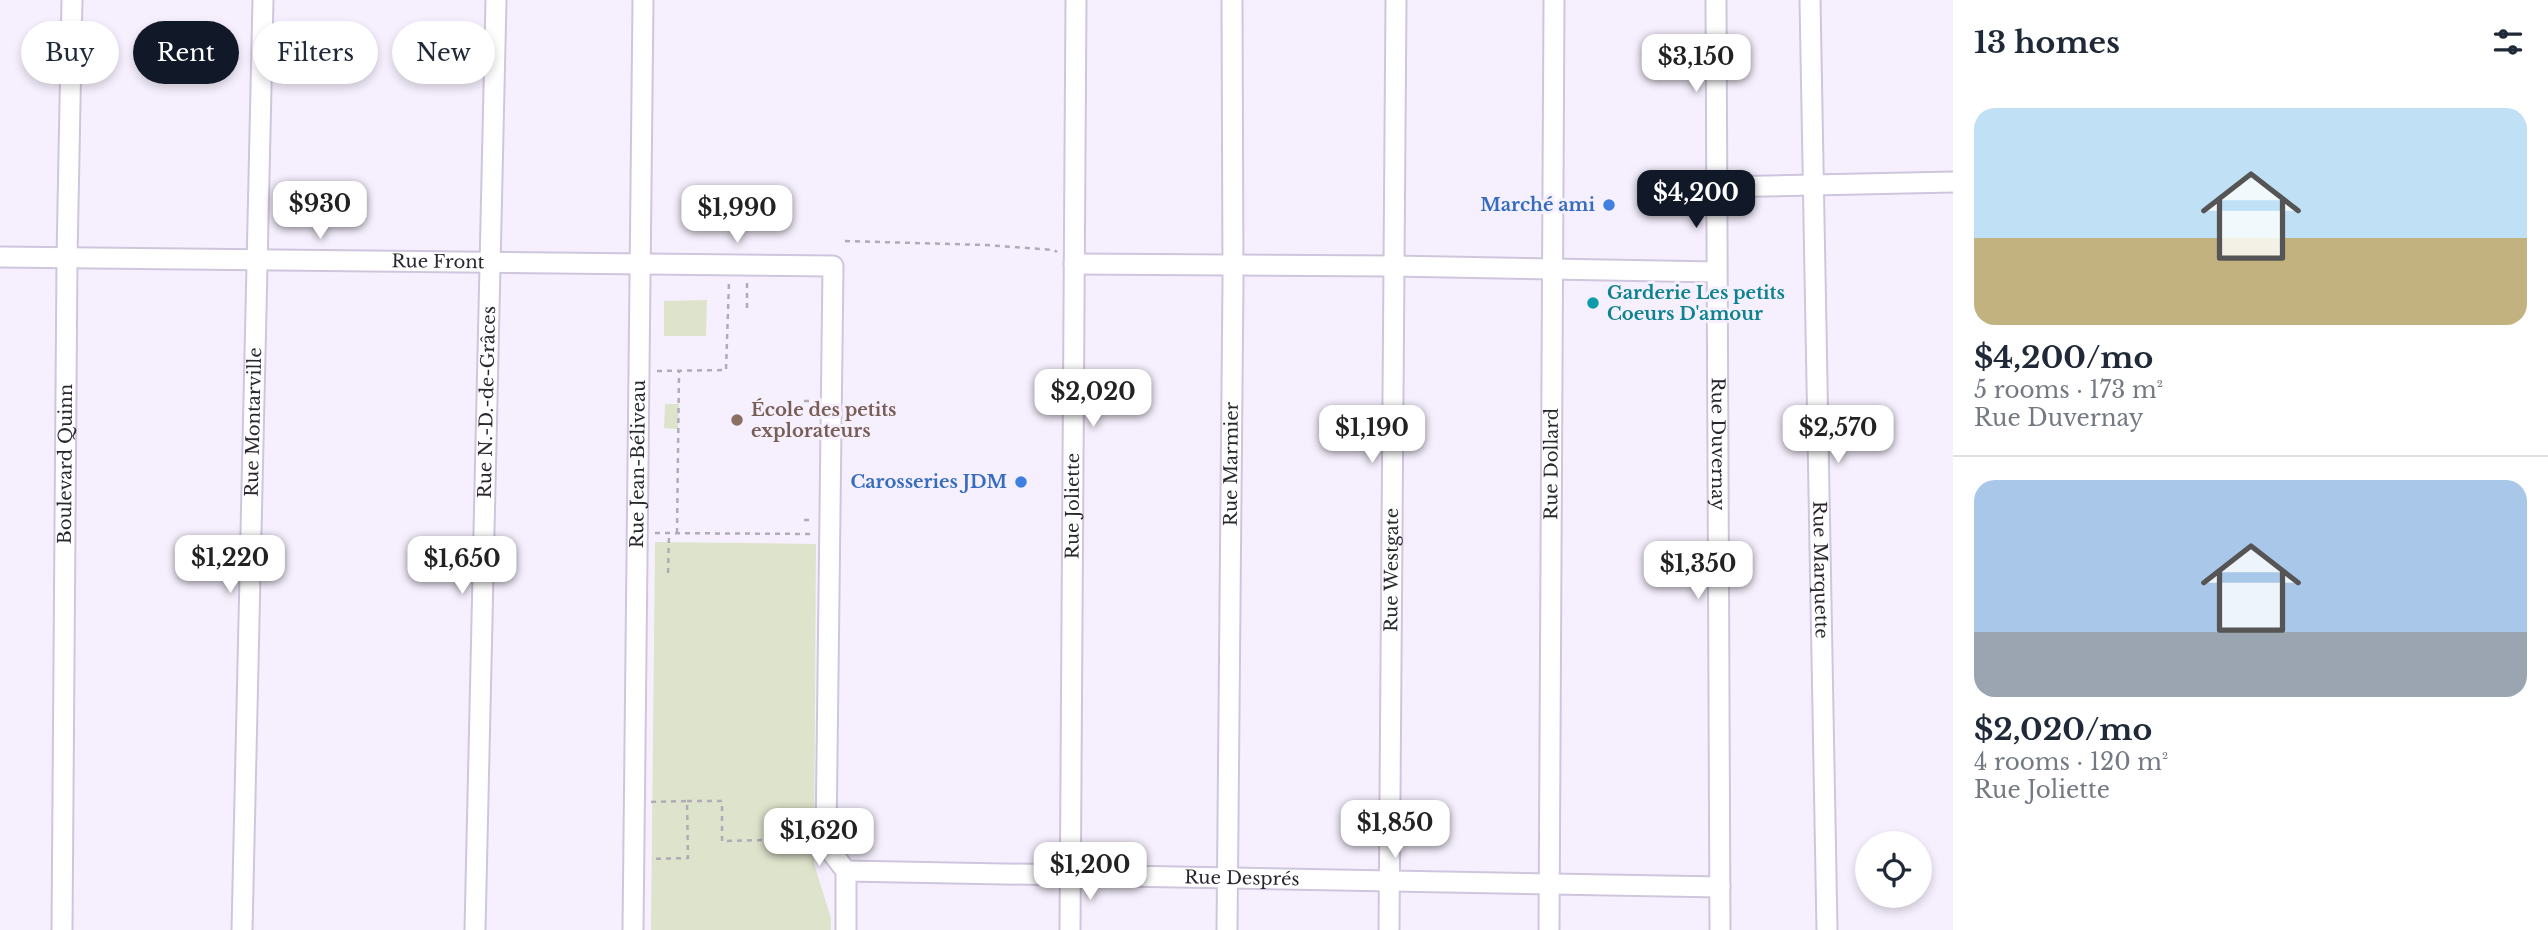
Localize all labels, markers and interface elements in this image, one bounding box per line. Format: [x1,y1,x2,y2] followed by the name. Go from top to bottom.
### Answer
[21,21,119,84] chip: Buy
[133,21,239,84] chip: Rent
[253,21,378,84] chip: Filters
[392,21,495,84] chip: New
[2489,23,2527,61] icon: filters
[1974,24,2120,61] text: 13 homes
[1639,34,1753,94] pin: $3,150
[1658,43,1734,71] text: $3,150
[2188,153,2314,279] icon: home
[1639,170,1753,230] pin: $4,200
[1653,179,1739,207] text: $4,200
[279,182,361,241] pin: $930
[680,186,794,245] pin: $1,990
[289,190,351,218] text: $930
[697,194,777,222] text: $1,990
[1480,194,1596,216] place label: Marché ami
[1601,197,1617,213] marker: Marché ami
[391,250,485,273] street label: Rue Front
[1607,282,1785,325] place label: Garderie Les petits Coeurs D'amour
[1585,295,1601,311] marker: Garderie Les petits Coeurs D'amour
[474,306,500,499] street label: Rue N.-D.-de-Grâces
[1974,339,2153,376] text: $4,200/mo
[241,347,266,497] street label: Rue Montarville
[1036,370,1150,429] pin: $2,020
[1974,376,2163,404] text: 5 rooms · 173 m²
[1050,378,1136,406] text: $2,020
[1707,378,1729,511] street label: Rue Duvernay
[626,380,650,548] street label: Rue Jean-Béliveau
[54,384,77,544] street label: Boulevard Quinn
[751,398,896,442] place label: École des petits explorateurs
[1220,401,1243,526] street label: Rue Marmier
[1974,404,2144,432] text: Rue Duvernay
[1315,406,1429,465] pin: $1,190
[1781,406,1895,465] pin: $2,570
[1540,408,1563,520] street label: Rue Dollard
[729,412,745,428] marker: École des petits explorateurs
[1335,414,1409,442] text: $1,190
[1799,414,1877,442] text: $2,570
[1061,453,1084,559] street label: Rue Joliette
[850,471,1007,493] place label: Carosseries JDM
[1013,474,1029,490] marker: Carosseries JDM
[1808,501,1833,639] street label: Rue Marquette
[1380,508,1403,632] street label: Rue Westgate
[2188,525,2314,651] icon: home
[173,536,287,595] pin: $1,220
[405,536,519,596] pin: $1,650
[1641,542,1755,601] pin: $1,350
[191,544,269,572] text: $1,220
[423,545,501,573] text: $1,650
[1660,550,1736,578] text: $1,350
[1974,711,2152,748] text: $2,020/mo
[1974,748,2168,776] text: 4 rooms · 120 m²
[1974,776,2110,804] text: Rue Joliette
[1338,800,1452,860] pin: $1,850
[762,808,876,868] pin: $1,620
[1357,809,1433,837] text: $1,850
[780,817,858,845] text: $1,620
[1855,831,1932,908] map controls
[1855,831,1932,908] button: locate
[1033,842,1147,902] pin: $1,200
[1050,851,1130,879] text: $1,200
[1184,866,1300,890] street label: Rue Després

